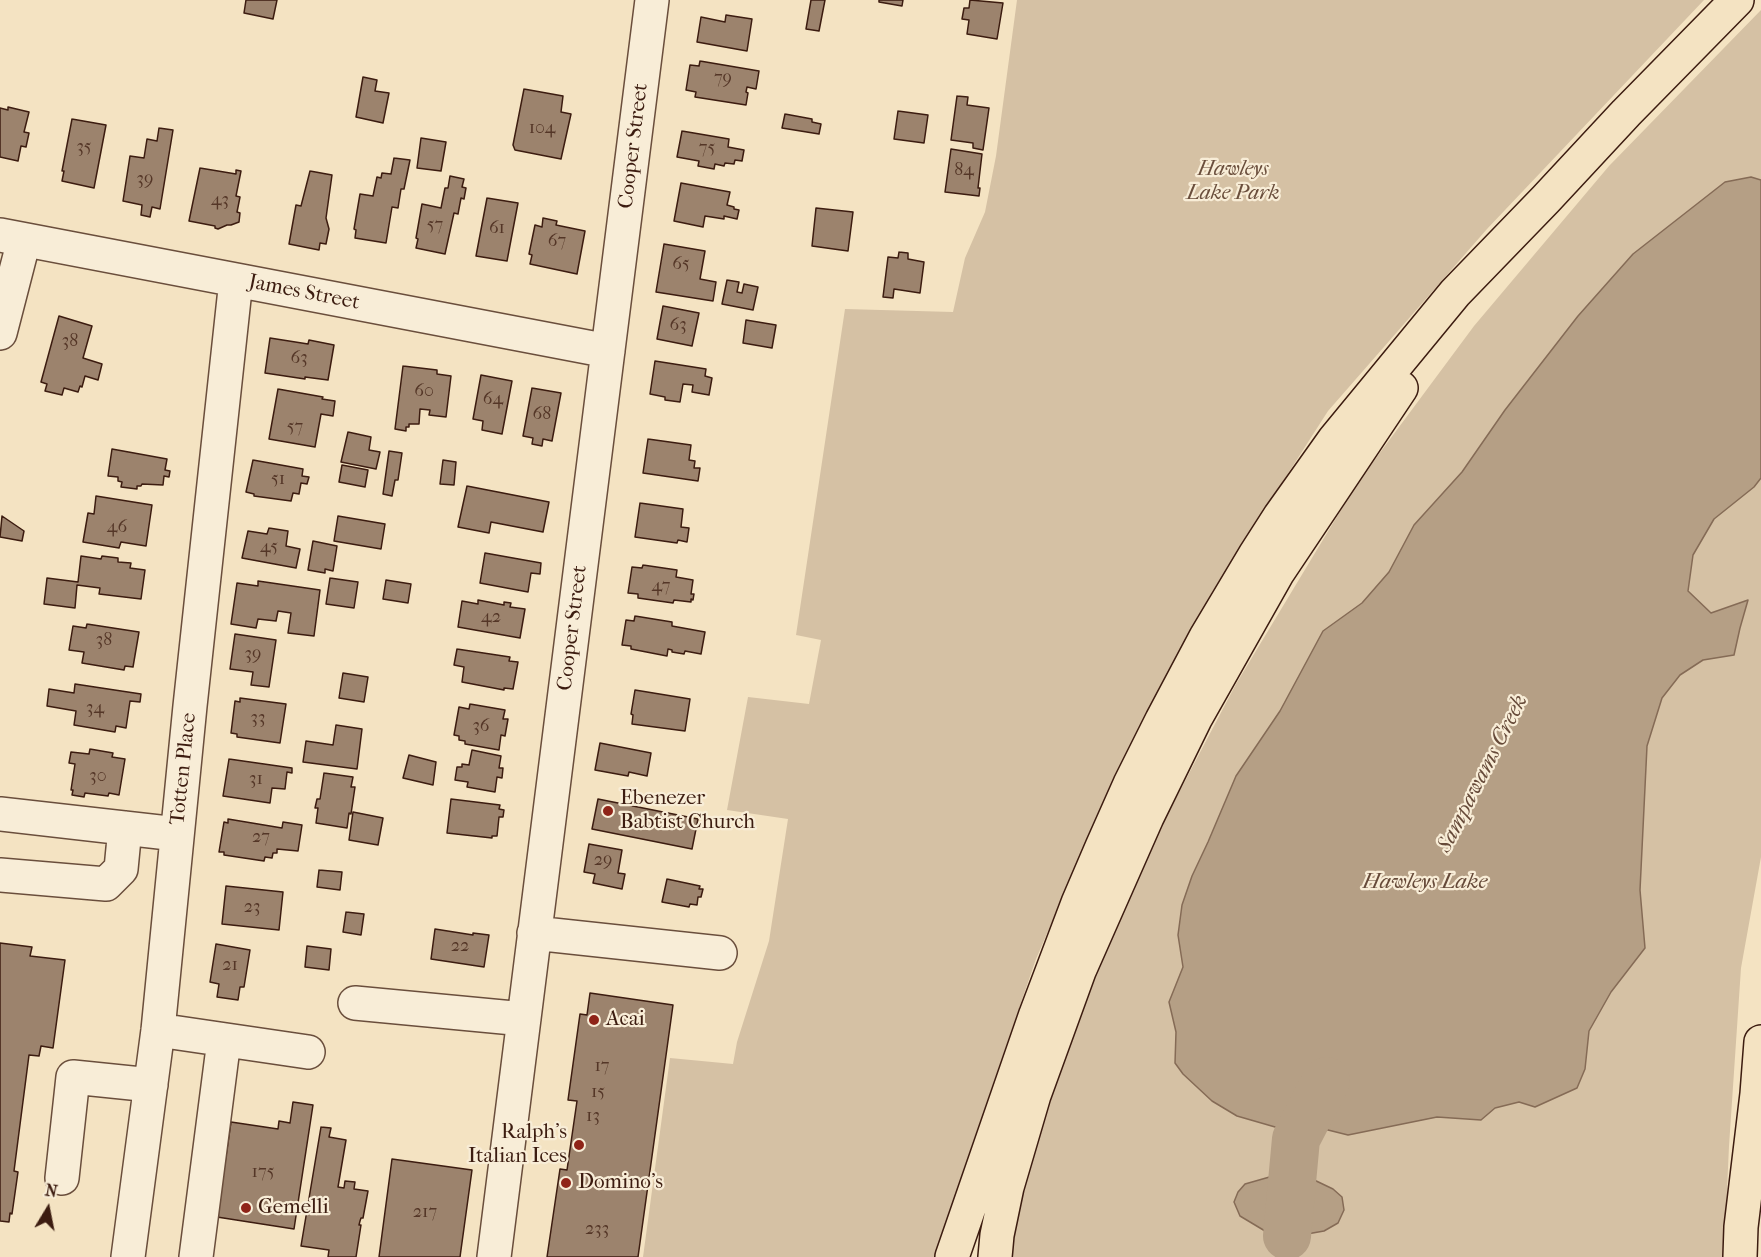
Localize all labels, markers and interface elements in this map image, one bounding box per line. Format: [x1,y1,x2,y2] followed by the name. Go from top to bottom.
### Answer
[714,68,732,90] house number: 79
[614,82,654,210] street label: Cooper Street
[529,118,555,140] house number: 104
[76,137,92,159] house number: 35
[699,138,715,160] house number: 75
[1186,157,1280,207] park label: Hawleys Lake Park
[954,160,974,182] house number: 84
[137,169,153,191] house number: 39
[211,190,229,212] house number: 43
[427,215,443,237] house number: 57
[489,218,505,240] house number: 61
[548,231,566,253] house number: 67
[672,254,690,276] house number: 65
[246,270,362,316] street label: James Street
[669,315,687,337] house number: 63
[62,331,78,353] house number: 38
[290,348,308,370] house number: 63
[414,381,434,403] house number: 60
[483,389,503,411] house number: 64
[533,404,551,426] house number: 68
[287,417,303,439] house number: 57
[271,469,285,491] house number: 51
[107,517,127,539] house number: 46
[260,537,278,559] house number: 45
[553,564,593,692] street label: Cooper Street
[652,576,670,598] house number: 47
[481,607,501,629] house number: 42
[96,630,112,652] house number: 38
[245,644,261,666] house number: 39
[1432,691,1534,857] water label: Sampawams Creek
[86,698,104,720] house number: 34
[251,708,265,730] house number: 33
[166,712,202,826] street label: Totten Place
[472,716,490,738] house number: 36
[89,766,107,788] house number: 30
[249,769,263,791] house number: 31
[620,786,755,836] place label: Ebenezer Babtist Church
[601,804,615,818] marker: Ebenezer Babtist Church
[252,827,270,849] house number: 27
[594,850,612,872] house number: 29
[1363,870,1487,896] water label: Hawleys Lake
[244,897,260,919] house number: 23
[451,936,469,958] house number: 22
[222,955,238,977] house number: 21
[606,1007,645,1033] place label: Acai
[587,1013,601,1027] marker: Acai
[594,1056,610,1078] house number: 17
[591,1082,605,1104] house number: 15
[586,1106,600,1128] house number: 13
[468,1120,567,1170] place label: Ralph's Italian Ices
[572,1138,586,1152] marker: Ralph's Italian Ices
[252,1162,274,1184] house number: 175
[578,1170,663,1196] place label: Domino's
[559,1176,573,1190] marker: Domino's
[18,1179,78,1239] north arrow
[44,1180,59,1201] text: N
[258,1195,329,1221] place label: Gemelli
[239,1201,253,1215] marker: Gemelli
[413,1202,437,1224] house number: 217
[585,1219,609,1241] house number: 233

